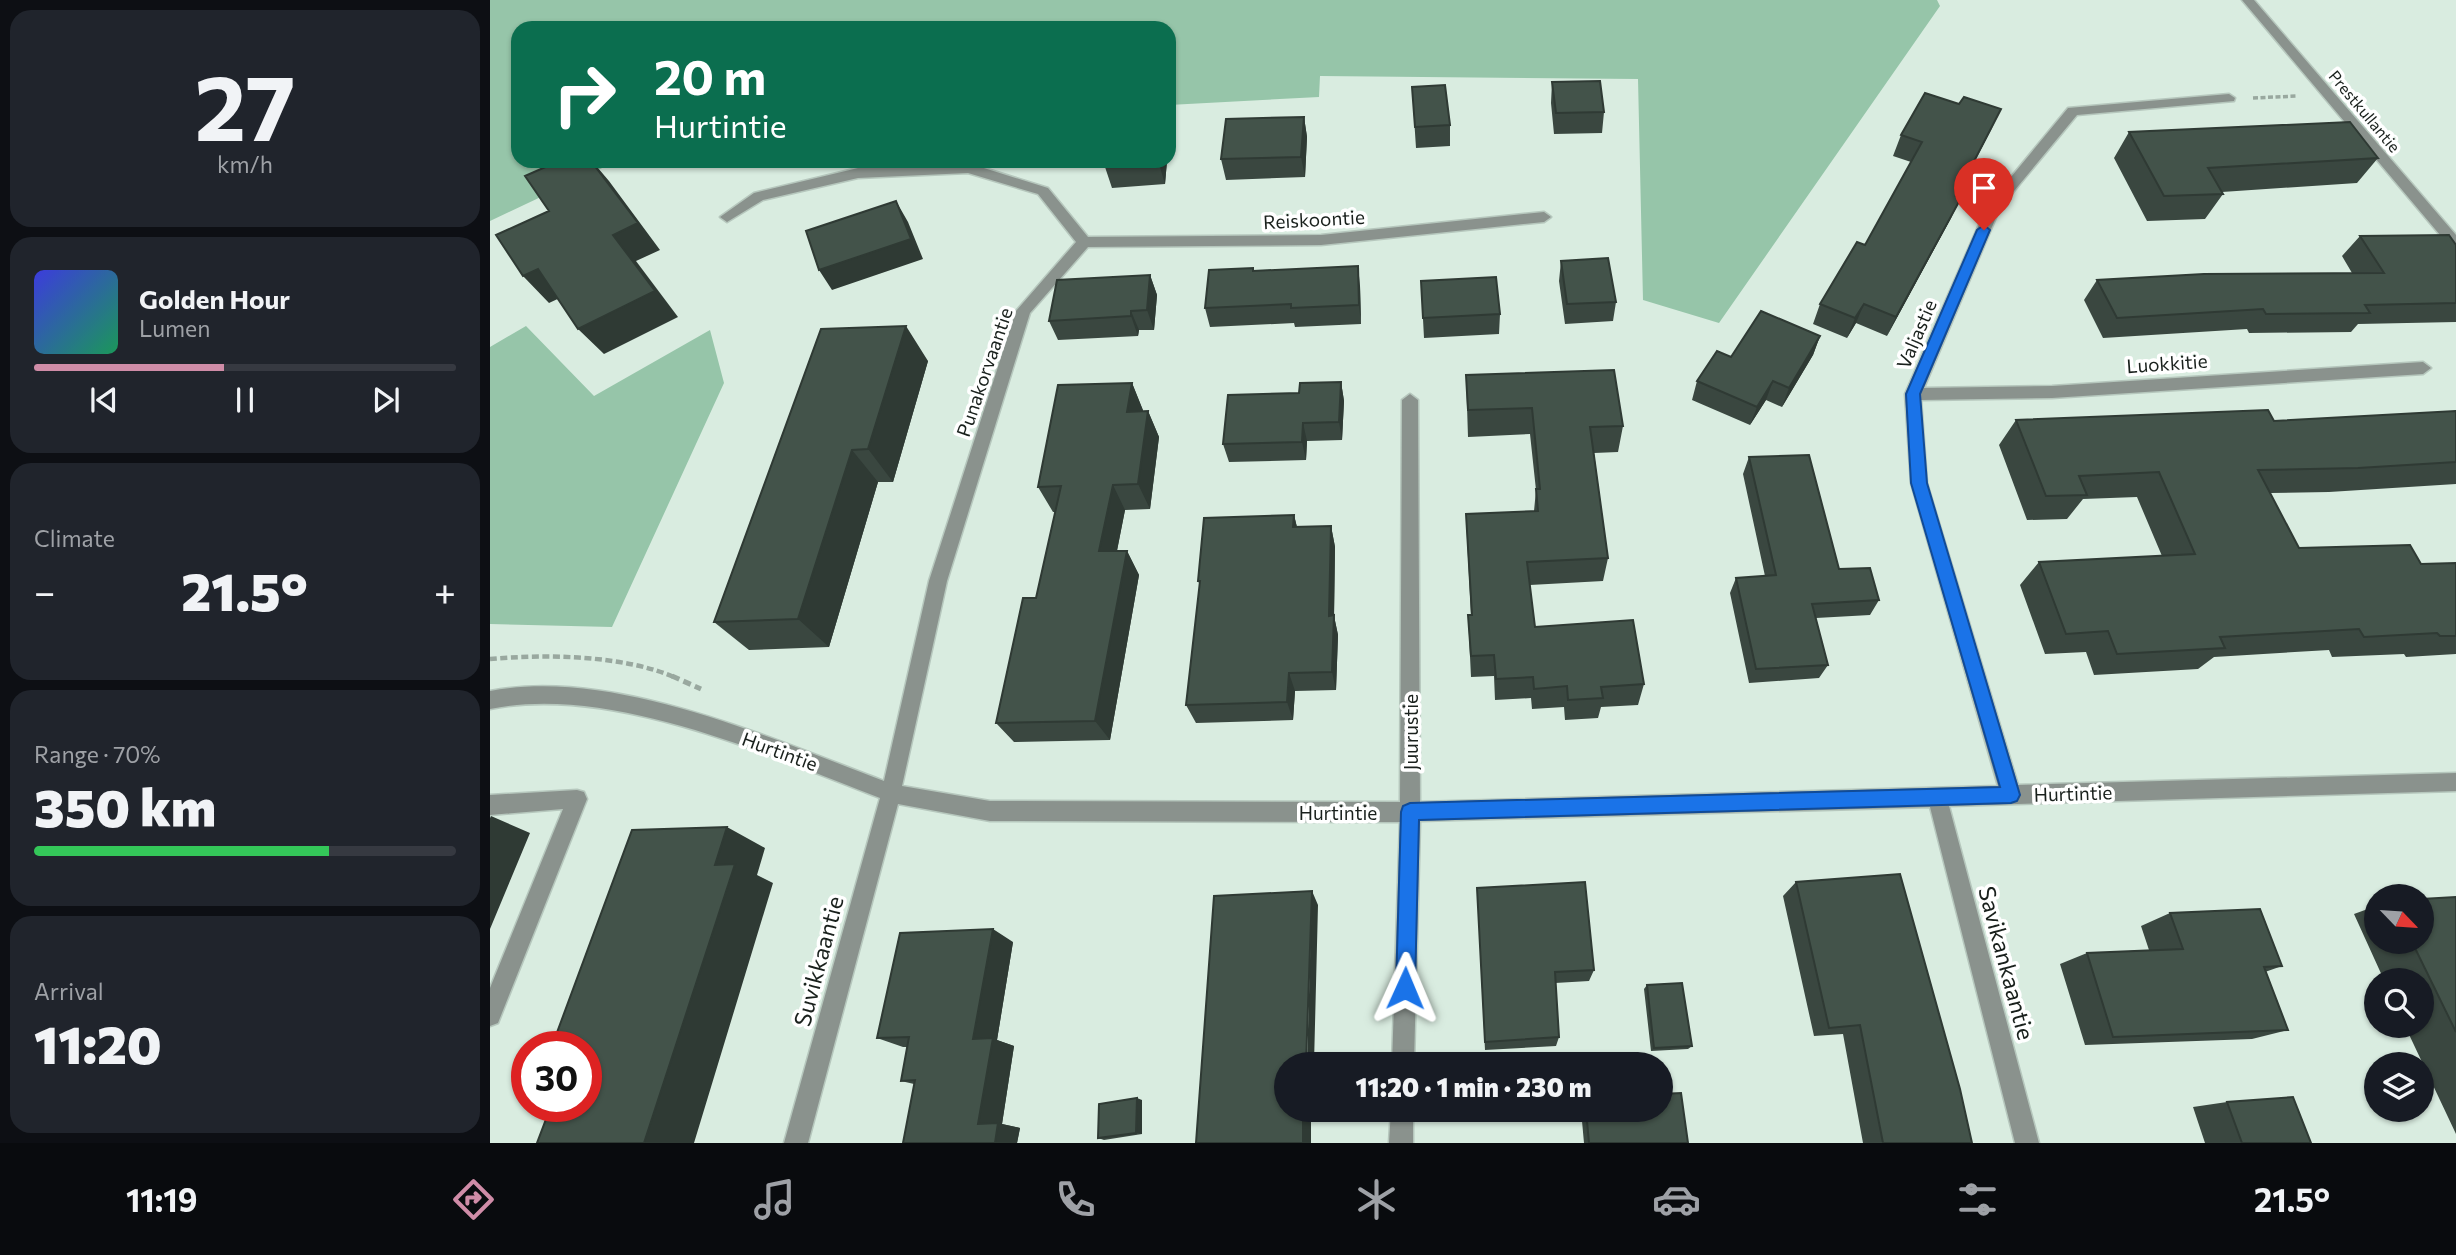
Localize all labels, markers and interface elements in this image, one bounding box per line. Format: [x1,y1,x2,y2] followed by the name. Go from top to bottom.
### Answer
[654,45,766,105] text: 20 m
[194,48,296,160] text: 27
[539,49,630,140] icon: right
[2325,66,2405,156] street label: Prestkullantie
[654,105,787,145] text: Hurtintie
[217,150,273,178] text: km/h
[1954,158,2014,230] pin
[1965,169,2003,207] icon: arrive
[1263,205,1365,233] street label: Reiskoontie
[139,283,290,314] text: Golden Hour
[1891,296,1941,372] street label: Valjastie
[951,304,1017,440] street label: Punakorvaantie
[139,314,210,342] text: Lumen
[2126,349,2208,377] street label: Luokkitie
[85,381,123,419] icon: previous
[226,381,264,419] icon: pause
[367,381,405,419] icon: next
[34,524,115,552] text: Climate
[181,558,308,622] text: 21.5°
[34,567,56,614] text: −
[434,567,456,614] text: +
[1399,694,1422,770] street label: Juurustie
[739,727,821,775] street label: Hurtintie
[34,740,161,768] text: Range · 70%
[34,774,216,838] text: 350 km
[2033,780,2113,806] street label: Hurtintie
[1299,801,1377,824] street label: Hurtintie
[1973,883,2041,1043] street label: Savikankaantie
[2364,884,2434,954] north arrow
[2364,884,2434,1122] map controls
[787,893,849,1029] street label: Suvikkaantie
[1368,951,1442,1025] position arrow
[2364,968,2434,1038] button: search
[34,977,104,1005] text: Arrival
[34,1011,162,1075] text: 11:20
[511,1031,602,1122] speed limit sign: 30
[2364,1052,2434,1122] button: layers
[1355,1071,1592,1102] text: 11:20 · 1 min · 230 m
[449,1175,498,1224] icon: directions
[750,1175,799,1224] icon: music
[1051,1175,1100,1224] icon: phone
[1352,1175,1401,1224] icon: climate
[1652,1175,1701,1224] icon: car
[1953,1175,2002,1224] icon: filters
[126,1179,198,1219] text: 11:19
[2254,1179,2330,1219] text: 21.5°

